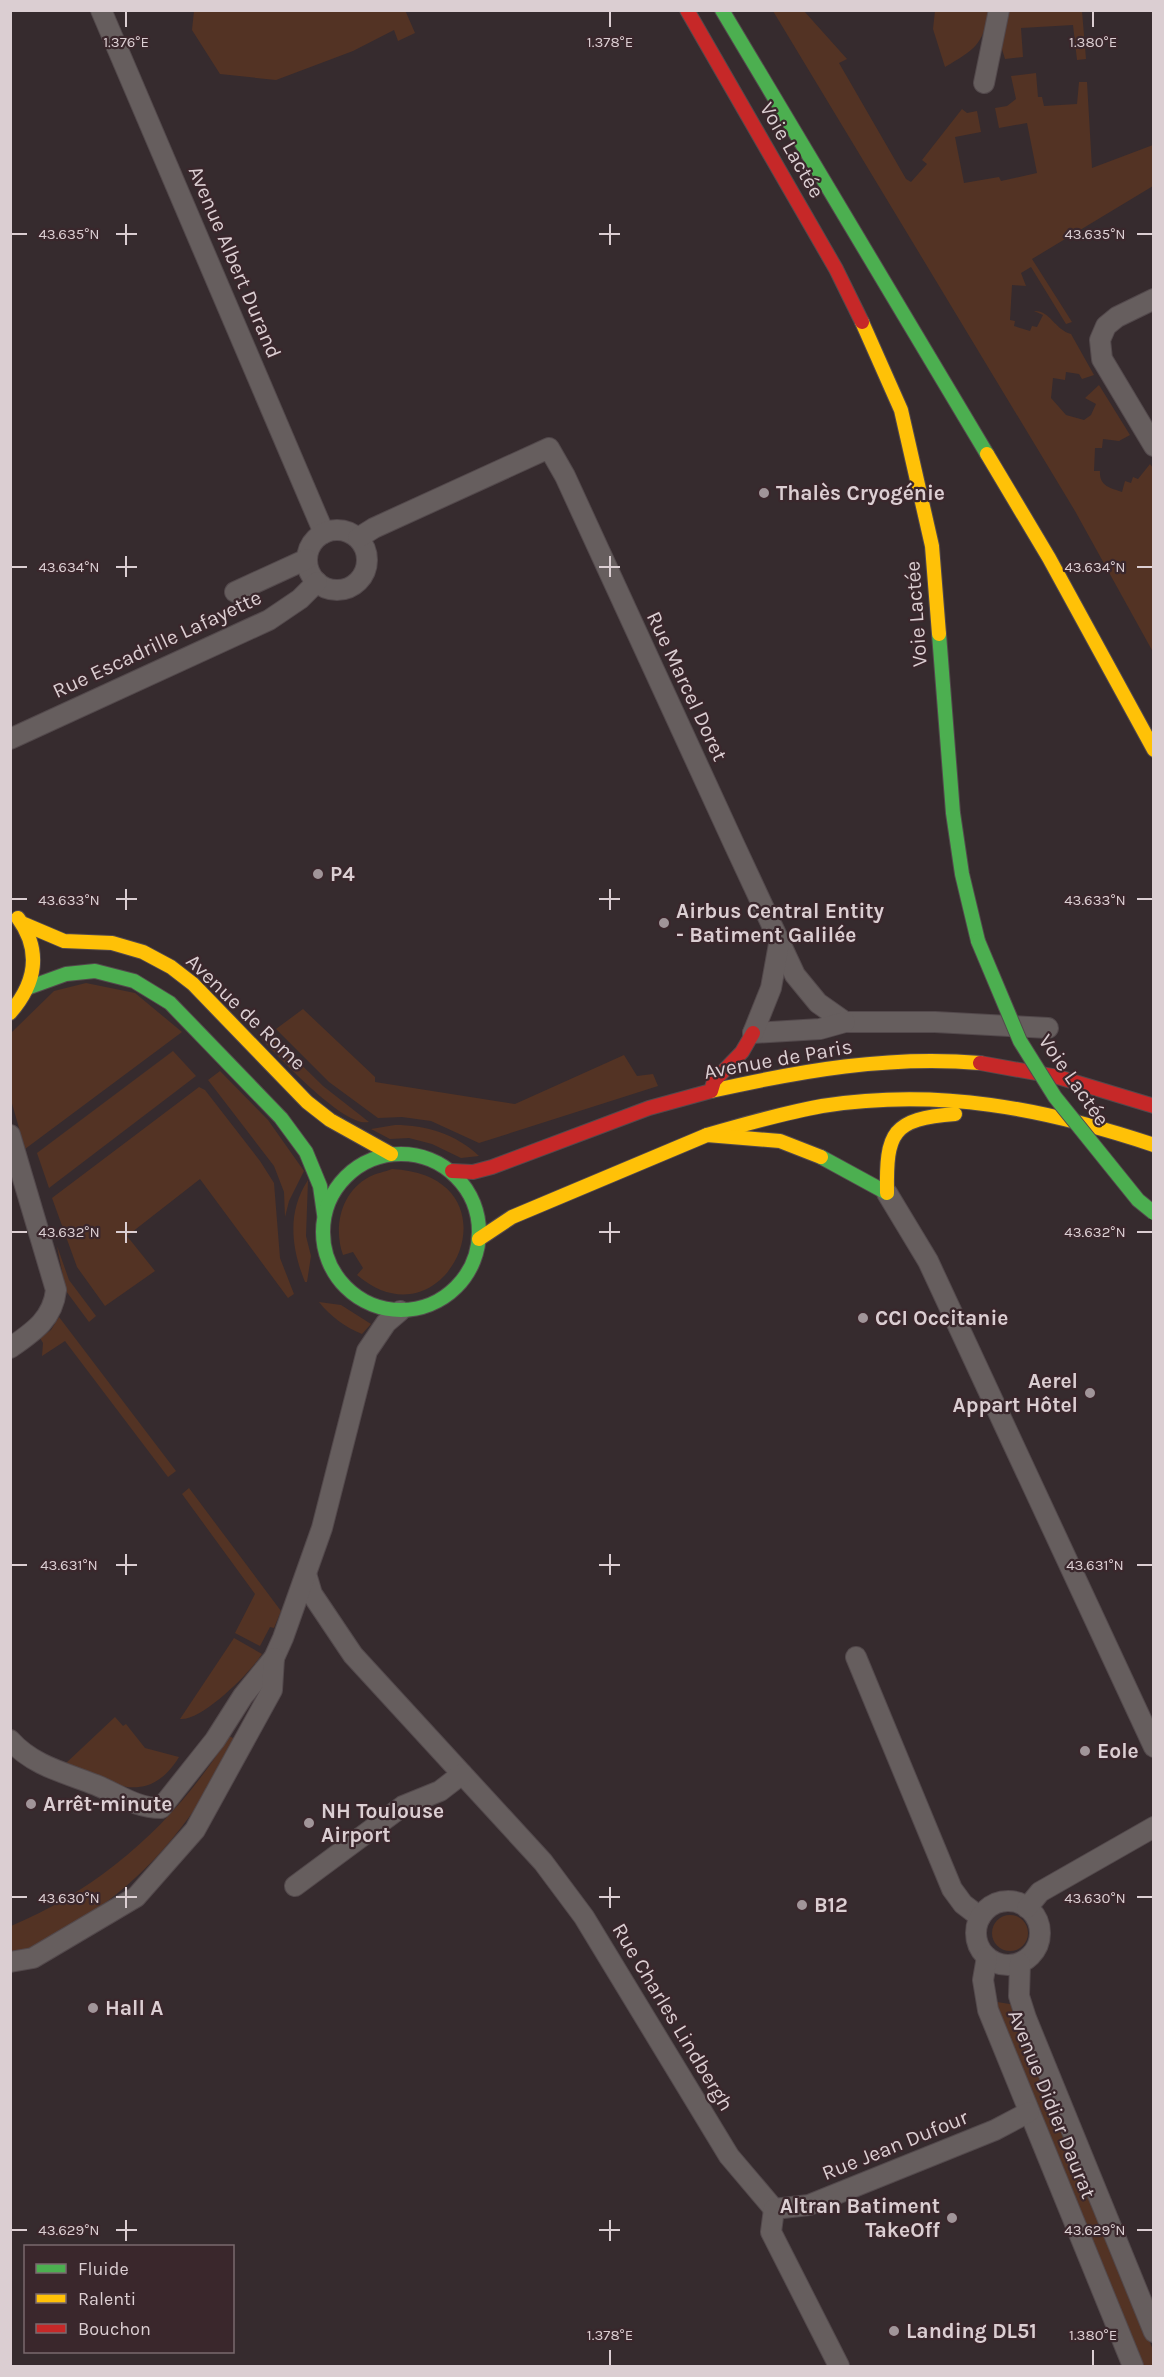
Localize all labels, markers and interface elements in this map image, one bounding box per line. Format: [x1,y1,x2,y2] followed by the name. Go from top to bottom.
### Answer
[103,33,149,51] text: 1.376°E
[587,33,633,51] text: 1.378°E
[1069,33,1117,51] text: 1.380°E
[755,98,829,202] street label: Voie Lactée
[184,162,286,362] street label: Avenue Albert Durand
[38,225,100,243] text: 43.635°N
[1064,225,1126,243] text: 43.635°N
[776,481,945,505] place label: Thalès Cryogénie
[757,486,771,500] marker: Thalès Cryogénie
[38,558,100,576] text: 43.634°N
[1064,558,1126,576] text: 43.634°N
[900,560,932,668] street label: Voie Lactée
[49,585,265,703] street label: Rue Escadrille Lafayette
[642,607,732,765] street label: Rue Marcel Doret
[330,862,355,886] place label: P4
[311,867,325,881] marker: P4
[38,891,100,909] text: 43.633°N
[1064,891,1126,909] text: 43.633°N
[676,899,885,947] place label: Airbus Central Entity - Batiment Galilée
[657,916,671,930] marker: Airbus Central Entity - Batiment Galilée
[181,949,311,1075] street label: Avenue de Rome
[1034,1030,1114,1130] street label: Voie Lactée
[702,1034,854,1084] street label: Avenue de Paris
[38,1223,100,1241] text: 43.632°N
[1064,1223,1126,1241] text: 43.632°N
[875,1306,1008,1330] place label: CCI Occitanie
[856,1311,870,1325] marker: CCI Occitanie
[953,1369,1078,1417] place label: Aerel Appart Hôtel
[1083,1386,1097,1400] marker: Aerel Appart Hôtel
[40,1556,98,1574] text: 43.631°N
[1066,1556,1124,1574] text: 43.631°N
[1097,1739,1139,1763] place label: Eole
[1078,1744,1092,1758] marker: Eole
[43,1792,172,1816] place label: Arrêt-minute
[24,1797,38,1811] marker: Arrêt-minute
[321,1799,444,1847] place label: NH Toulouse Airport
[302,1816,316,1830] marker: NH Toulouse Airport
[38,1889,100,1907] text: 43.630°N
[1064,1889,1126,1907] text: 43.630°N
[814,1893,848,1917] place label: B12
[795,1898,809,1912] marker: B12
[607,1919,739,2115] street label: Rue Charles Lindbergh
[105,1996,163,2020] place label: Hall A
[86,2001,100,2015] marker: Hall A
[1003,2006,1101,2202] street label: Avenue Didier Daurat
[818,2105,972,2185] street label: Rue Jean Dufour
[780,2194,940,2242] place label: Altran Batiment TakeOff
[945,2211,959,2225] marker: Altran Batiment TakeOff
[38,2221,100,2239] text: 43.629°N
[1064,2221,1126,2239] text: 43.629°N
[24,2245,234,2353] legend
[78,2258,129,2280] text: Fluide
[78,2288,136,2310] text: Ralenti
[78,2318,151,2340] text: Bouchon
[906,2319,1037,2343] place label: Landing DL51
[887,2324,901,2338] marker: Landing DL51
[587,2326,633,2344] text: 1.378°E
[1069,2326,1117,2344] text: 1.380°E

